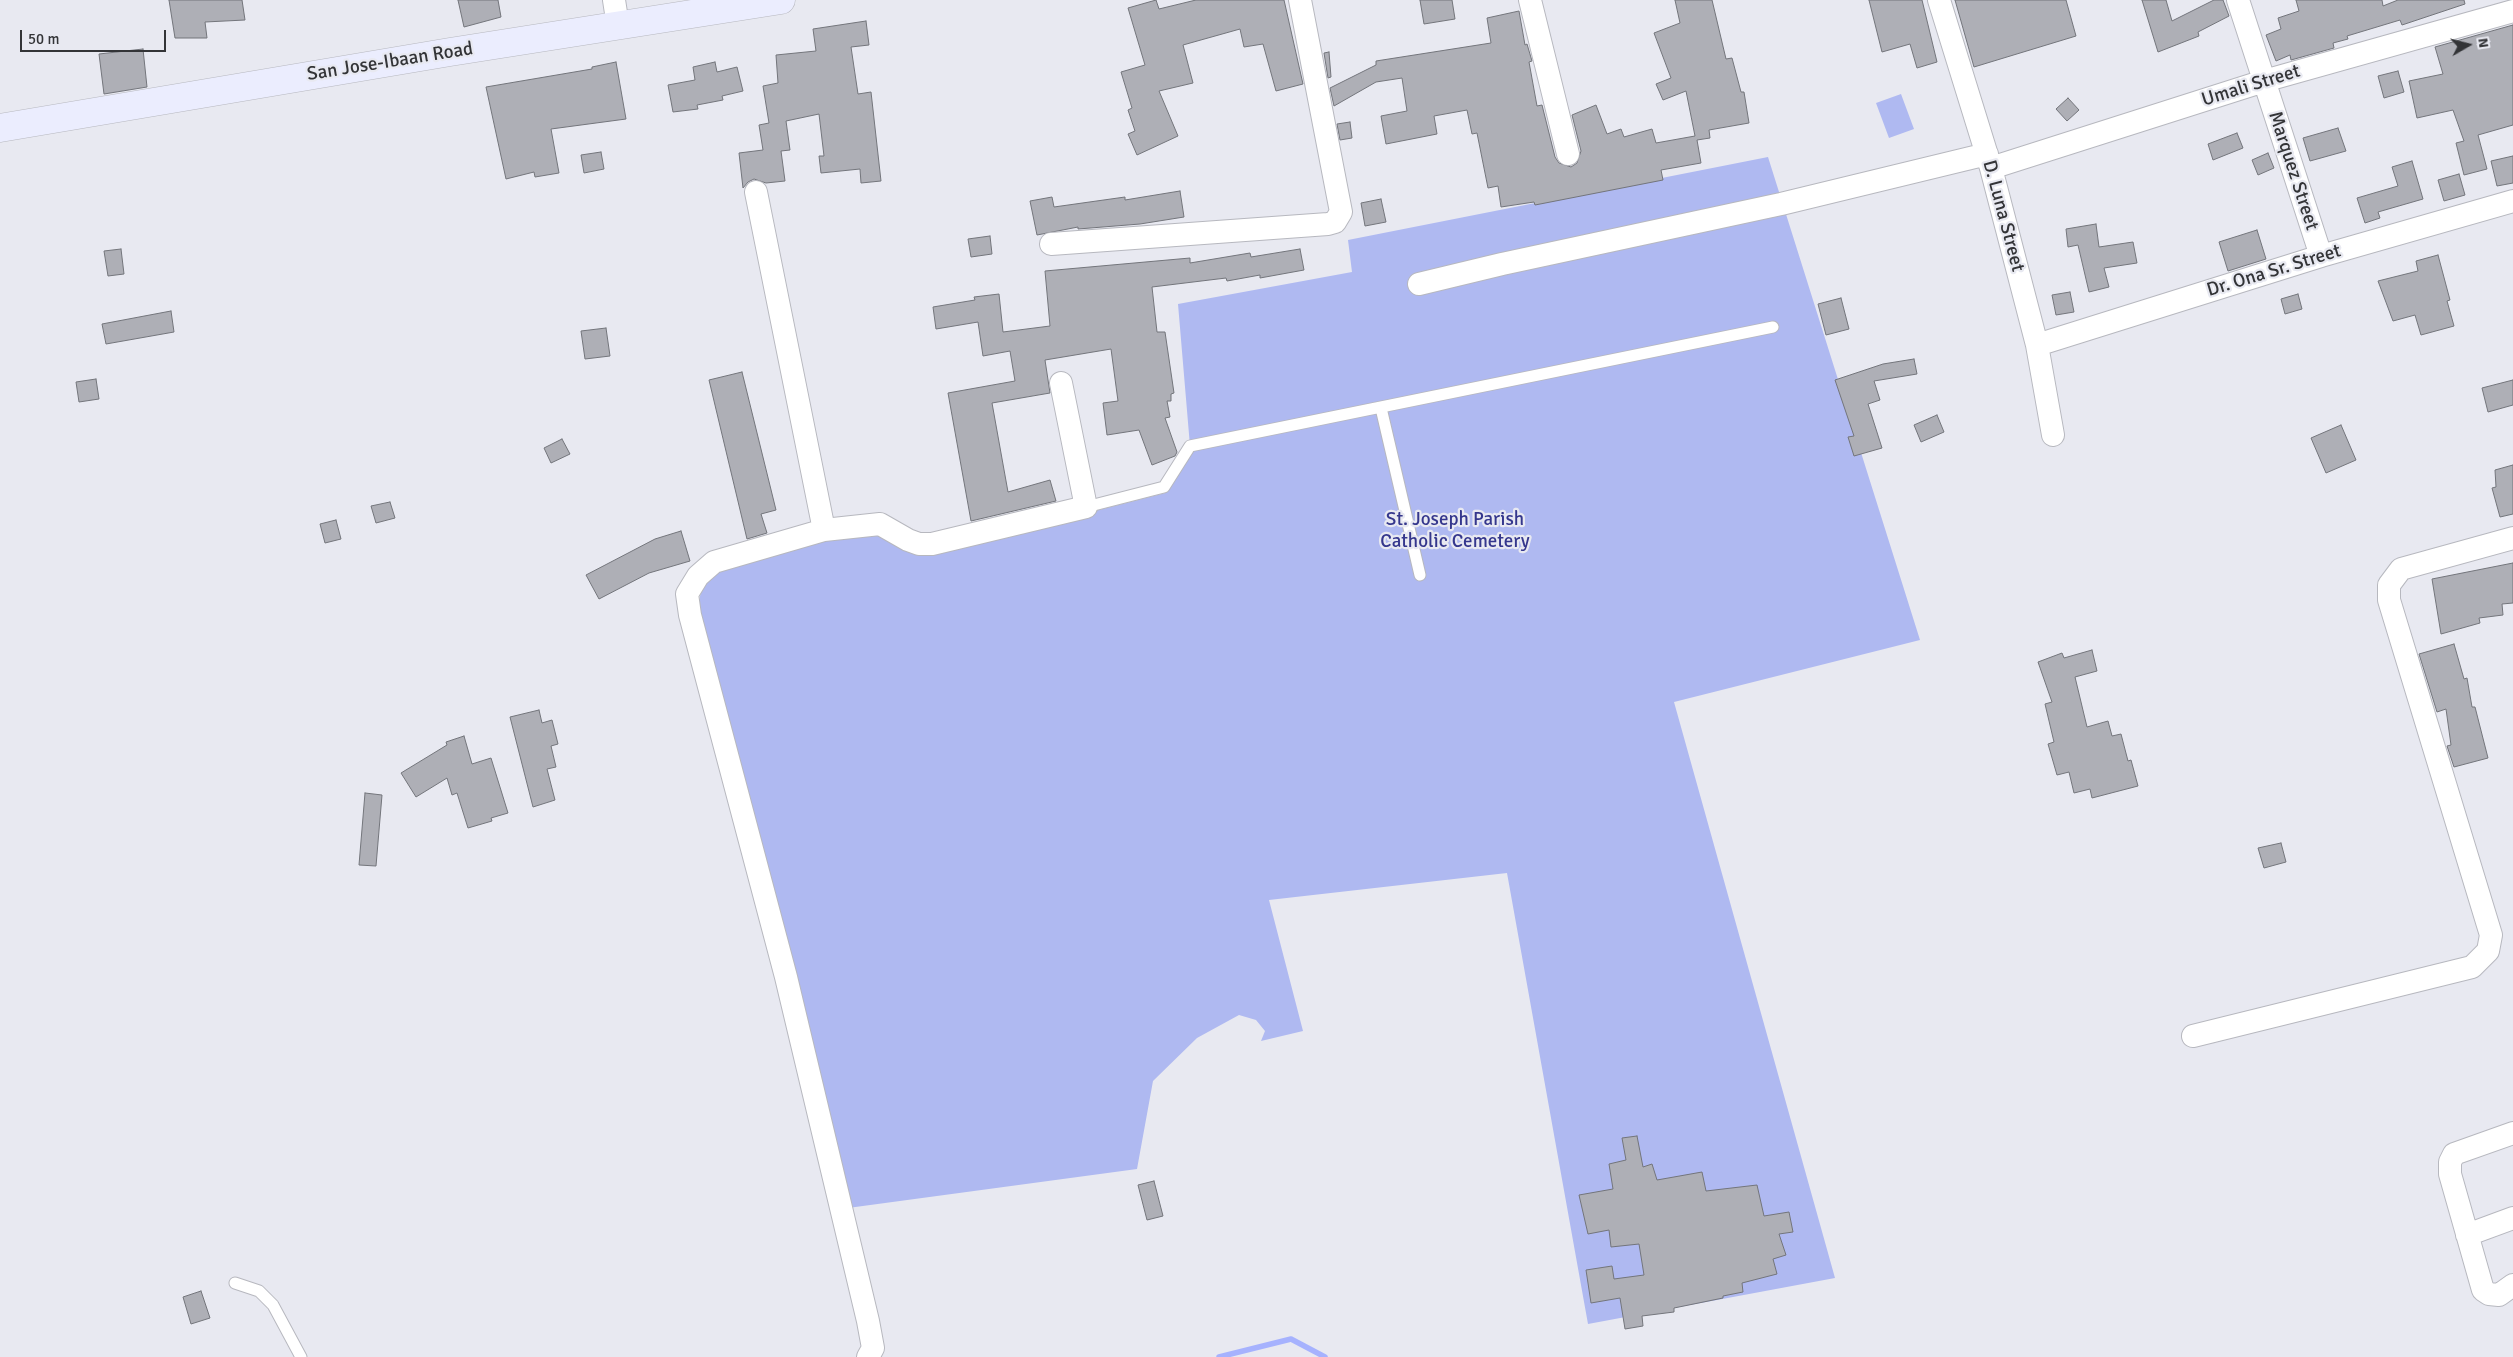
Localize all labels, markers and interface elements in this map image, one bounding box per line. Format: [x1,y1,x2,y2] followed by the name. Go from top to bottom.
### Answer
[22,20,169,52] scale bar
[2443,20,2493,70] north arrow
[28,30,59,48] text: 50 m
[2474,37,2492,49] text: N
[305,38,475,86] street label: San Jose-Ibaan Road
[2199,60,2303,112] street label: Umali Street
[2263,109,2323,233] street label: Marquez Street
[1977,158,2029,274] street label: D. Luna Street
[2204,240,2344,302] street label: Dr. Ona Sr. Street
[1380,509,1530,553] park label: St. Joseph Parish Catholic Cemetery

